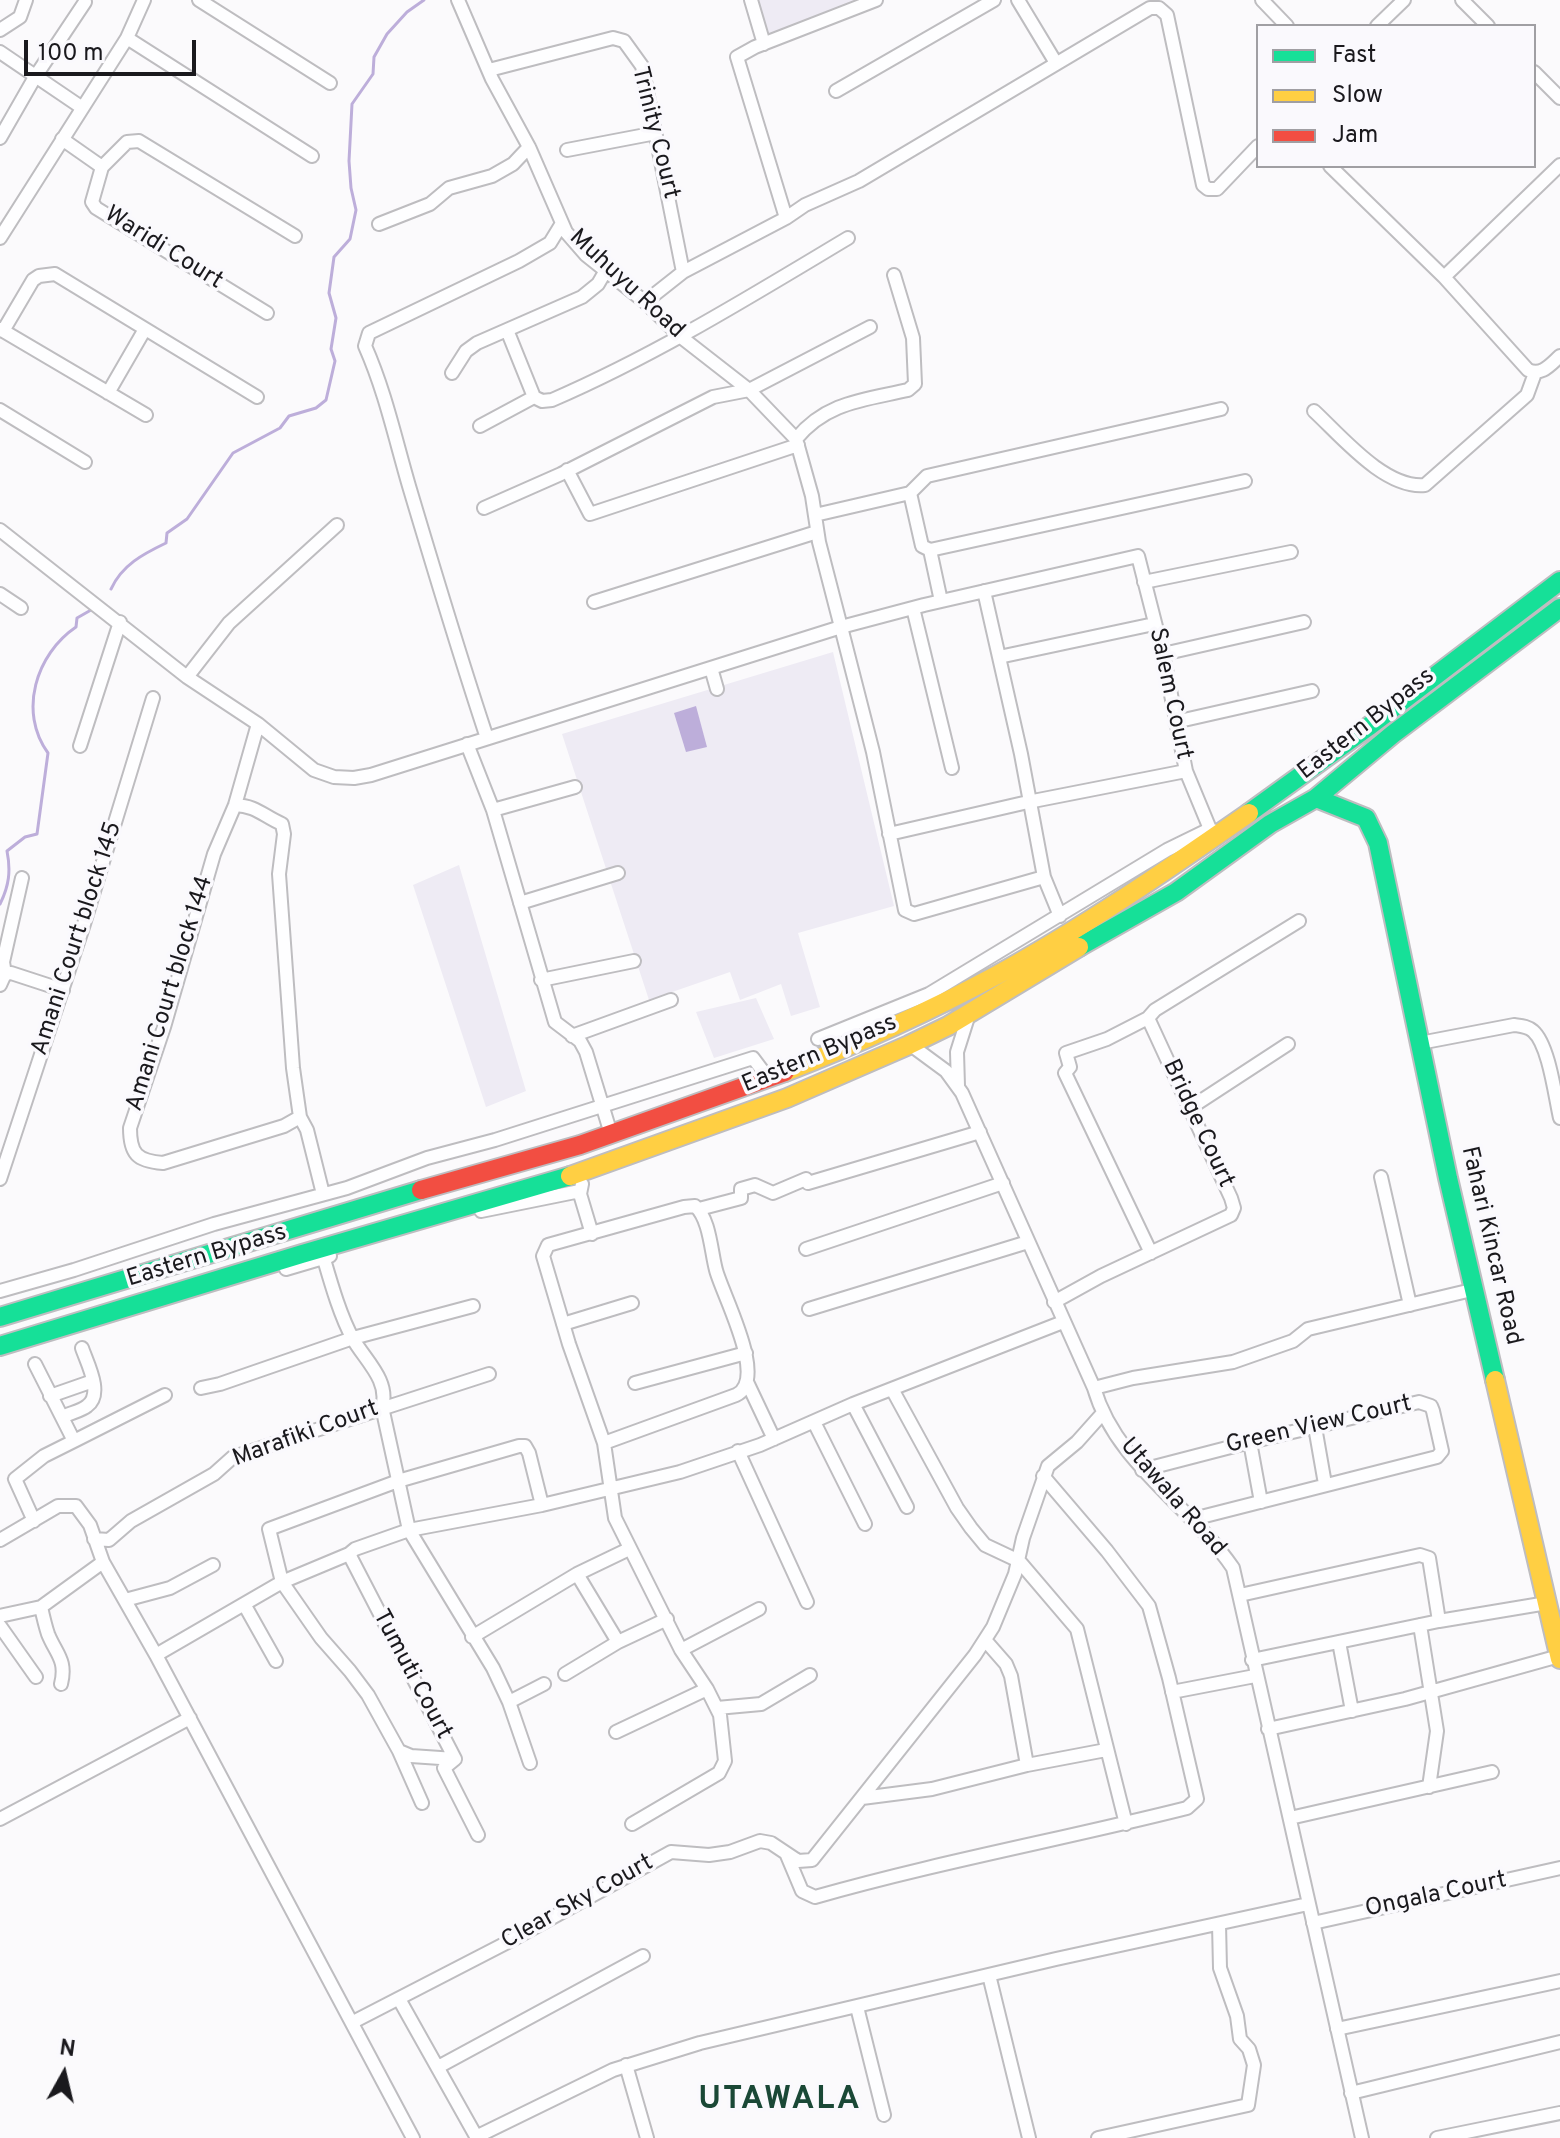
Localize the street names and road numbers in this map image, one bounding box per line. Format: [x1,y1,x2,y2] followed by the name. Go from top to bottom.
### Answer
[624,64,684,202] street label: Trinity Court
[98,201,228,297] street label: Waridi Court
[562,224,690,346] street label: Muhuyu Road
[1141,626,1197,762] street label: Salem Court
[1293,663,1441,787] street label: Eastern Bypass
[27,818,129,1060] street label: Amani Court block 145
[122,873,220,1115] street label: Amani Court block 144
[738,1009,902,1101] street label: Eastern Bypass
[1155,1055,1239,1193] street label: Bridge Court
[1453,1144,1527,1348] street label: Fahari Kincar Road
[124,1219,290,1295] street label: Eastern Bypass
[1223,1391,1415,1461] street label: Green View Court
[229,1395,383,1475] street label: Marafiki Court
[1113,1433,1231,1563] street label: Utawala Road
[365,1605,457,1745] street label: Tumuti Court
[497,1849,659,1957] street label: Clear Sky Court
[1363,1867,1509,1925] street label: Ongala Court

